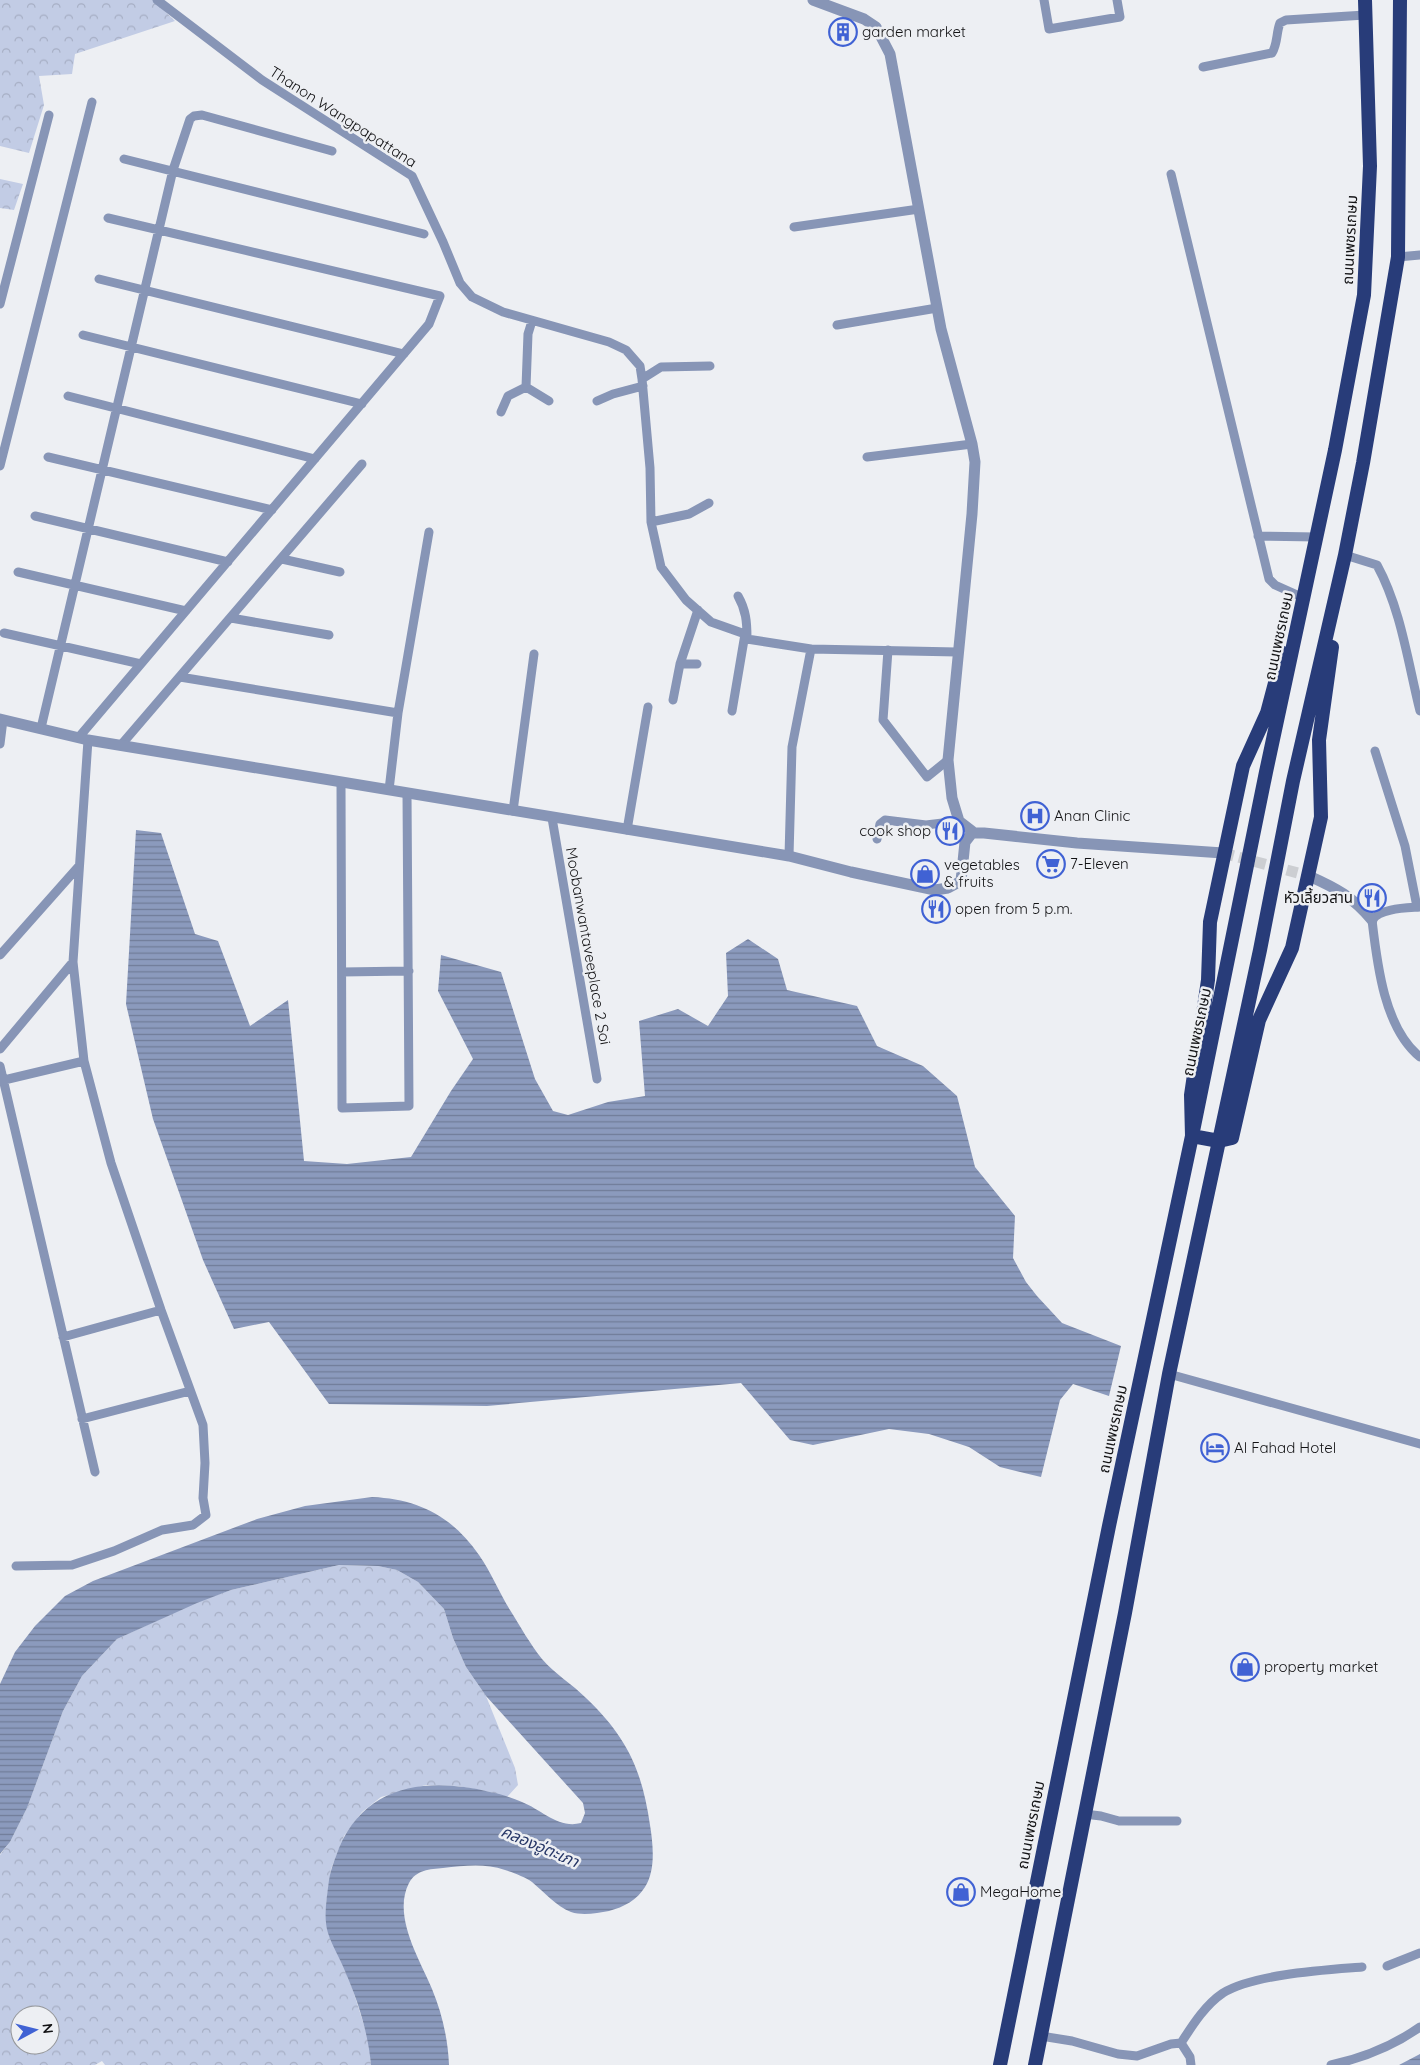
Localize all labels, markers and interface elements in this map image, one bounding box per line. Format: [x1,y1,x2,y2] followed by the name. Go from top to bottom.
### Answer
[828,17,858,47] building icon: garden market
[862,22,966,41] place label: garden market
[266,62,421,171] street label: Thanon Wangpapattana
[1338,195,1361,285] street label: ถนนเพชรเกษม
[1260,590,1297,682] street label: ถนนเพชรเกษม
[1020,801,1050,831] hospital icon: Anan Clinic
[1054,806,1131,825] place label: Anan Clinic
[935,816,965,846] restaurant icon: cook shop
[859,821,931,840] place label: cook shop
[562,846,615,1046] street label: Moobanwantaveeplace 2 Soi
[1036,849,1066,879] supermarket icon: 7-Eleven
[1070,854,1129,873] place label: 7-Eleven
[944,855,1020,891] place label: vegetables & fruits
[910,859,940,889] shop icon: vegetables & fruits
[1357,883,1387,913] restaurant icon: หัวเลี้ยวสาน
[1284,887,1353,907] place label: หัวเลี้ยวสาน
[921,894,951,924] restaurant icon: open from 5 p.m.
[955,899,1073,918] place label: open from 5 p.m.
[1178,986,1215,1078] street label: ถนนเพชรเกษม
[1094,1383,1131,1475] street label: ถนนเพชรเกษม
[1200,1433,1230,1463] hotel icon: Al Fahad Hotel
[1234,1438,1336,1457] place label: Al Fahad Hotel
[1230,1652,1260,1682] shop icon: property market
[1264,1657,1378,1676] place label: property market
[1013,1779,1048,1871] street label: ถนนเพชรเกษม
[498,1821,583,1873] water label: คลองอู่ตะเภา
[946,1877,976,1907] shop icon: MegaHome
[980,1882,1061,1901] place label: MegaHome
[10,2005,60,2055] north arrow
[38,2022,57,2035] text: N

